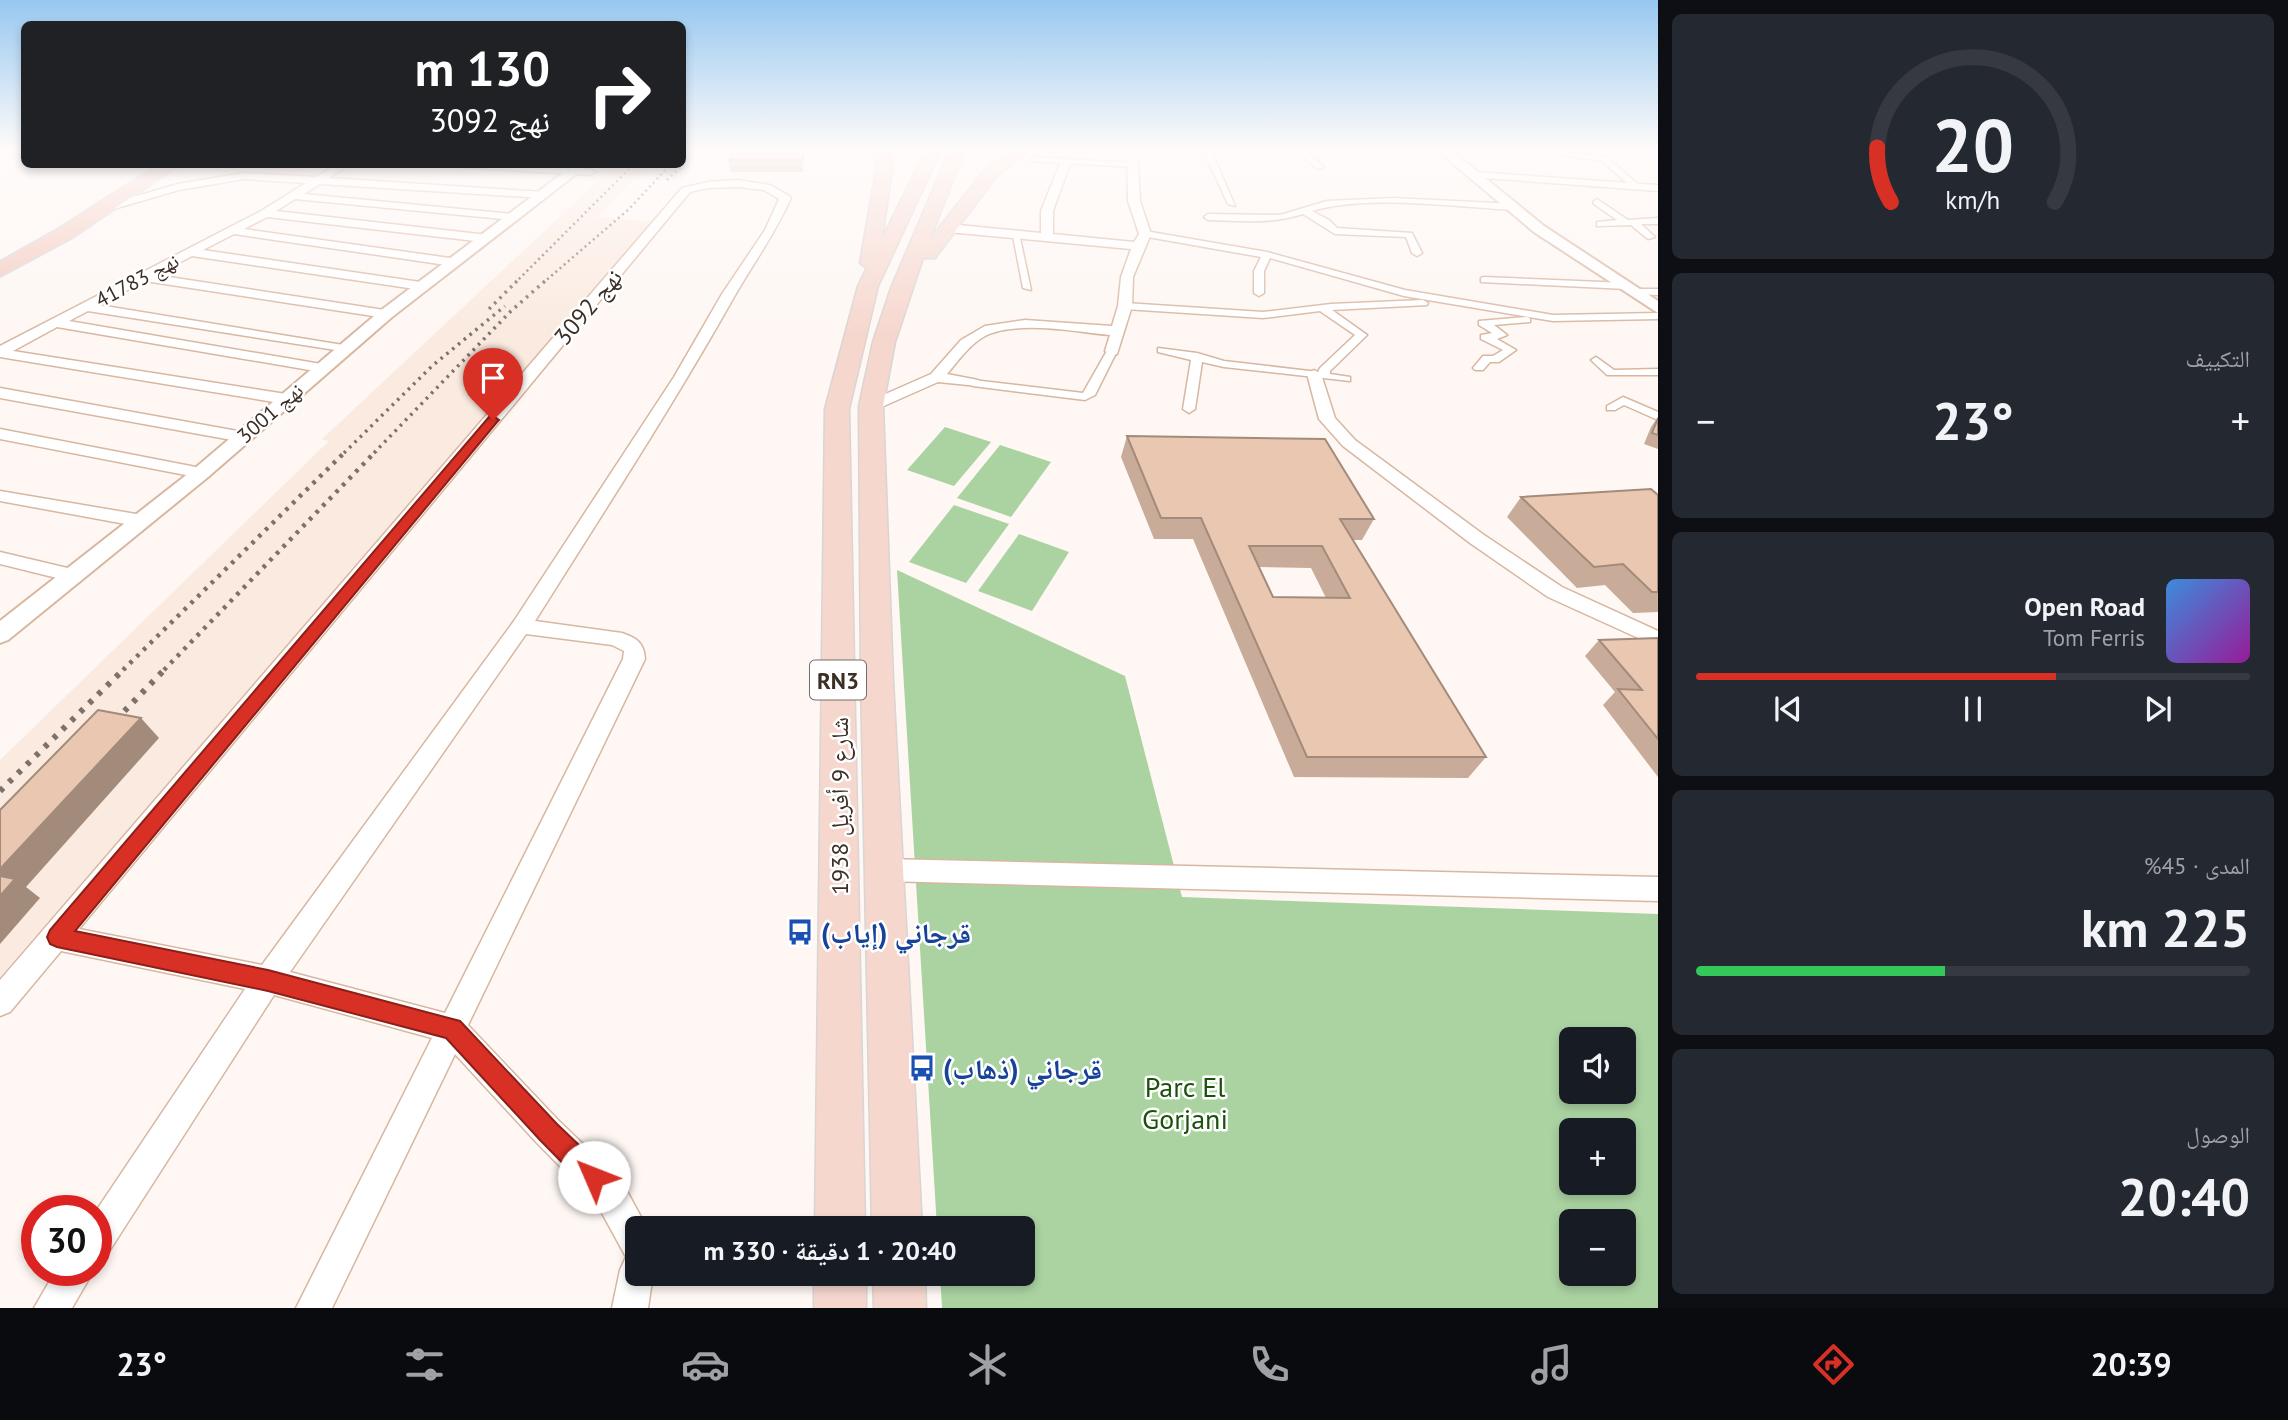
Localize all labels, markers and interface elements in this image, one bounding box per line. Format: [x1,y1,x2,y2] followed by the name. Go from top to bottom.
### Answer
[415,36,550,100] text: 130 m
[574,49,665,140] icon: right
[429,99,550,141] text: نهج 3092
[1932,99,2014,193] text: 20
[1946,184,2000,216] text: km/h
[91,247,183,313] street label: نهج 41783
[547,262,629,352] street label: نهج 3092
[2185,344,2250,373] text: التكييف
[463,348,523,420] pin
[474,359,512,397] icon: arrive
[231,377,309,449] street label: نهج 3001
[1932,387,2014,454] text: 23°
[1696,396,1715,445] text: −
[2231,396,2250,445] text: +
[2024,590,2145,623] text: Open Road
[2043,623,2145,652] text: Tom Ferris
[810,660,866,700] road number: RN3
[1769,690,1807,728] icon: previous
[1954,690,1992,728] icon: pause
[2139,690,2177,728] icon: next
[824,717,855,895] street label: شارع 9 أفريل 1938
[2144,851,2250,880] text: المدى · 45%
[2081,894,2250,961] text: 225 km
[821,914,971,955] place label: قرجاني (إياب)
[785,917,815,947] bus stop icon: قرجاني (إياب)
[1559,1027,1636,1286] map controls
[1559,1027,1636,1104] button: sound
[943,1050,1102,1091] place label: قرجاني (ذهاب)
[907,1053,937,1083] bus stop icon: قرجاني (ذهاب)
[1142,1068,1228,1137] park label: Parc El Gorjani
[1559,1118,1636,1195] button: +
[2186,1120,2250,1149] text: الوصول
[557,1140,631,1214] position arrow
[2118,1163,2250,1230] text: 20:40
[21,1195,112,1286] speed limit sign: 30
[1559,1209,1636,1286] button: −
[703,1234,957,1267] text: 20:40 · 1 دقيقة · 330 m
[400,1340,449,1389] icon: filters
[681,1340,730,1389] icon: car
[963,1340,1012,1389] icon: climate
[1245,1340,1294,1389] icon: phone
[1527,1340,1576,1389] icon: music
[1809,1340,1858,1389] icon: directions
[116,1343,167,1385] text: 23°
[2090,1343,2172,1385] text: 20:39

